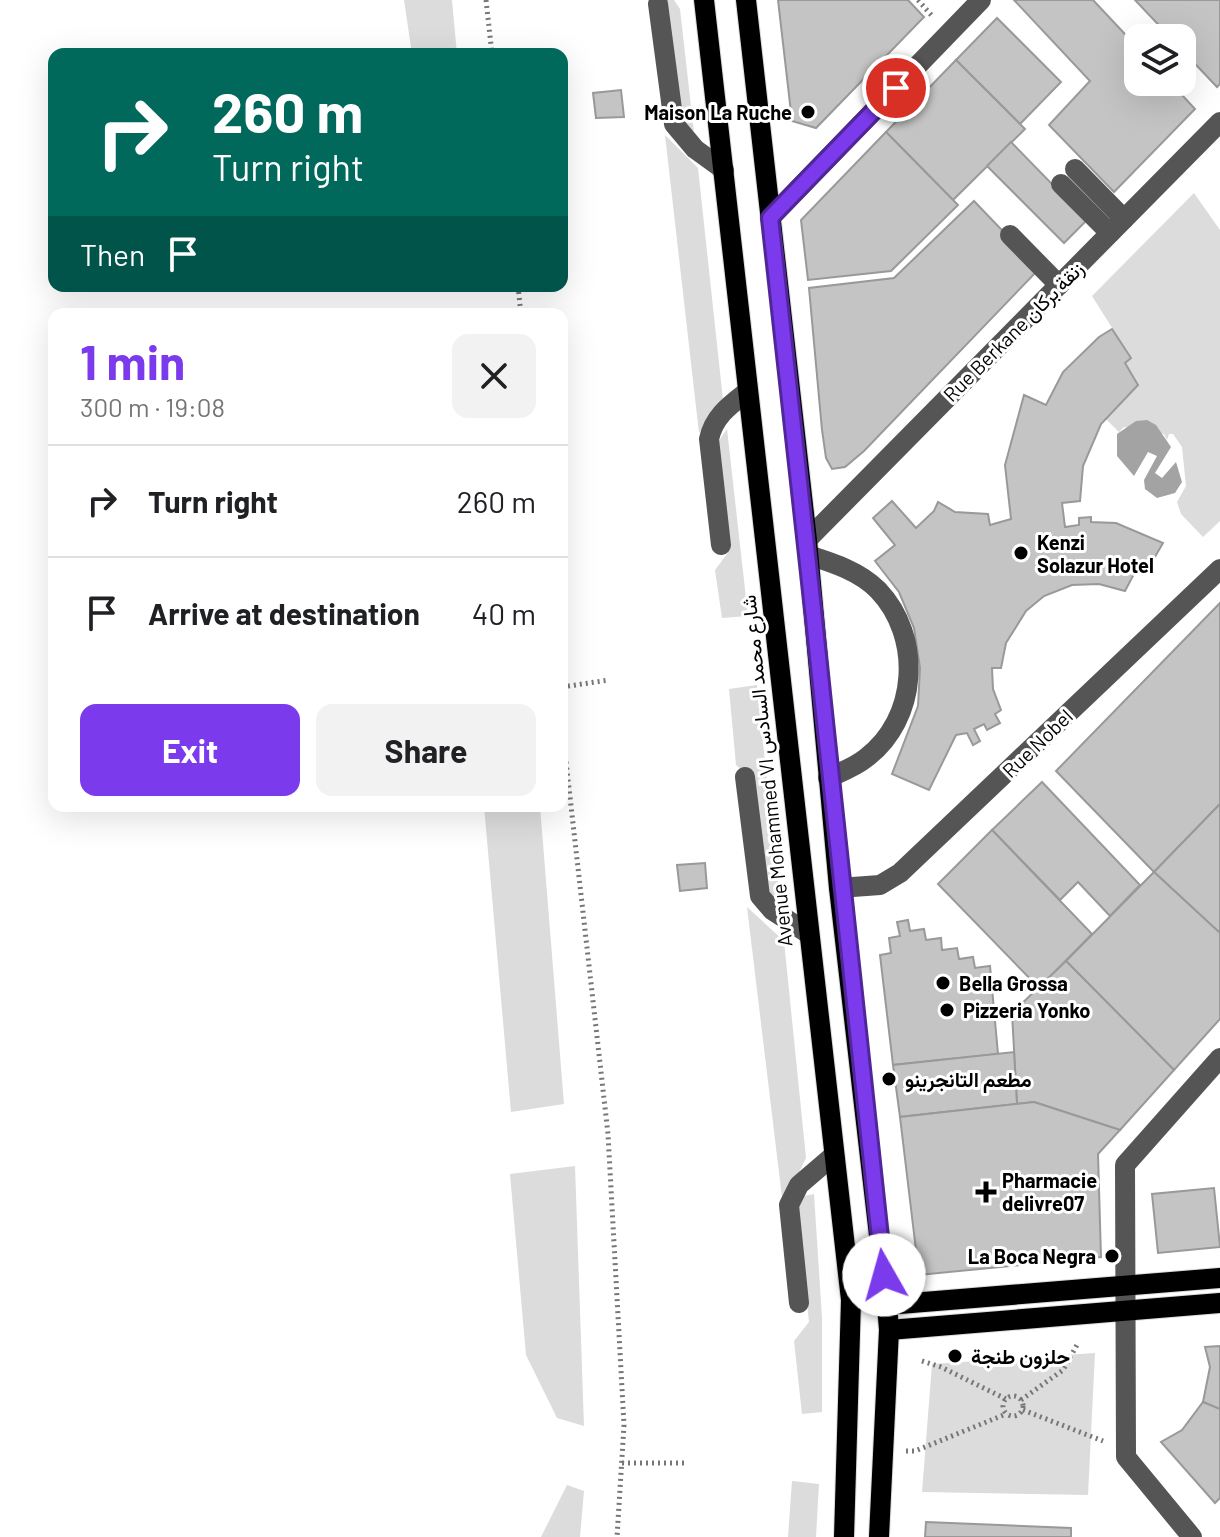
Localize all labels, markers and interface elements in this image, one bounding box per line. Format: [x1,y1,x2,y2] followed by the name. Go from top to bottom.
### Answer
[1124,24,1196,96] map controls
[1124,24,1196,96] button: layers
[862,54,930,122] pin
[874,66,918,110] icon: arrive
[212,77,363,144] text: 260 m
[80,80,184,184] icon: right
[644,100,792,124] place label: Maison La Ruche
[799,103,817,121] marker: Maison La Ruche
[212,145,364,188] text: Turn right
[161,232,205,276] icon: arrive
[80,236,145,272] text: Then
[938,256,1090,408] street label: Rue Berkane زنقة بركان
[80,332,185,390] text: 1 min
[452,334,536,418] button: close
[80,391,225,422] text: 300 m · 19:08
[80,479,124,523] icon: right
[148,483,278,519] text: Turn right
[457,483,536,519] text: 260 m
[1037,530,1154,577] place label: Kenzi Solazur Hotel
[1012,544,1030,562] marker: Kenzi Solazur Hotel
[80,591,124,635] icon: arrive
[736,594,799,948] street label: Avenue Mohammed VI شارع محمد السادس
[148,595,420,631] text: Arrive at destination
[472,595,536,631] text: 40 m
[80,704,300,796] button: Exit
[316,704,536,796] button: Share
[997,704,1077,782] street label: Rue Nobel
[959,971,1068,995] place label: Bella Grossa
[934,974,952,992] marker: Bella Grossa
[963,998,1090,1022] place label: Pizzeria Yonko
[938,1001,956,1019] marker: Pizzeria Yonko
[905,1067,1032,1093] place label: مطعم التانجرينو
[880,1070,898,1088] marker: مطعم التانجرينو
[1002,1168,1097,1215] place label: Pharmacie delivre07
[977,1183,995,1201] marker: Pharmacie delivre07
[842,1233,926,1317] position arrow
[968,1244,1096,1268] place label: La Boca Negra
[1103,1247,1121,1265] marker: La Boca Negra
[971,1344,1070,1370] place label: حلزون طنجة
[946,1347,964,1365] marker: حلزون طنجة

